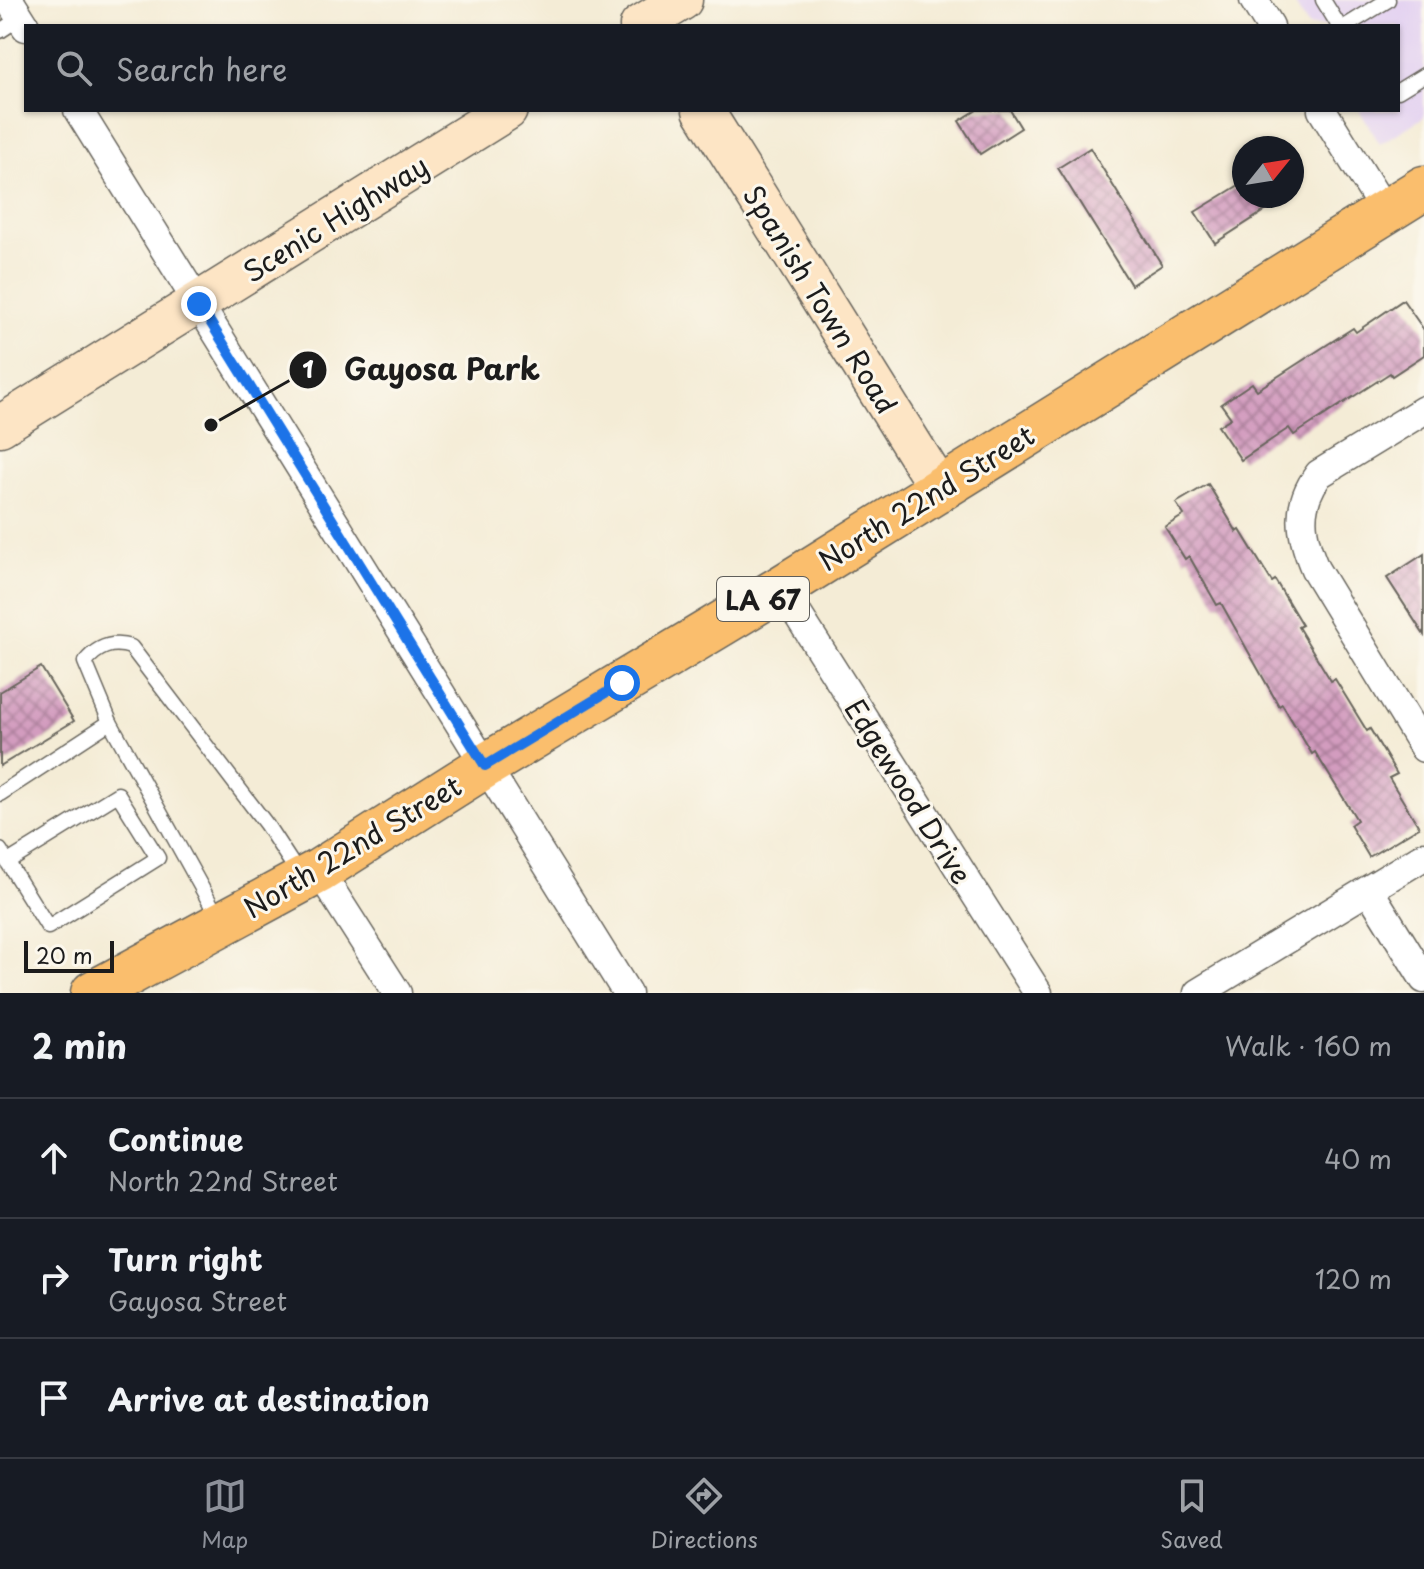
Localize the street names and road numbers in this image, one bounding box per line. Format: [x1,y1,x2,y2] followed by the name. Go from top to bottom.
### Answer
[234,144,436,292] street label: Scenic Highway
[733,176,909,422] street label: Spanish Town Road
[810,413,1042,581] street label: North 22nd Street
[717,577,809,621] road number: LA 67
[835,690,983,892] street label: Edgewood Drive
[235,764,469,928] street label: North 22nd Street

